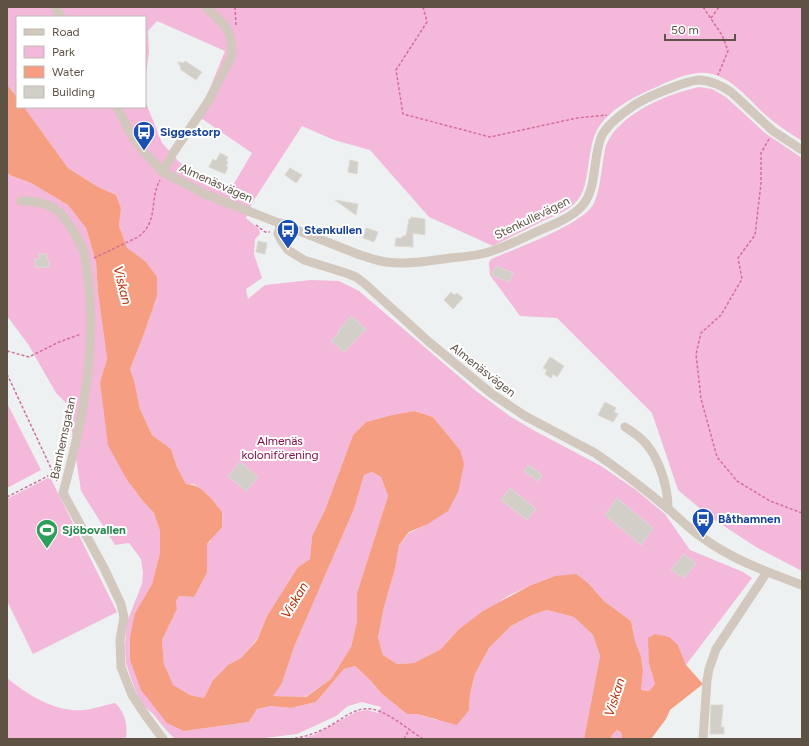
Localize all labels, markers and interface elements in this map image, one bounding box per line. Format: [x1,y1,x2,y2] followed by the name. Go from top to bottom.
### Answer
[16,16,146,108] legend
[665,16,735,42] scale bar
[671,23,699,37] text: 50 m
[52,25,80,39] text: Road
[52,45,75,59] text: Park
[52,65,84,79] text: Water
[52,85,95,99] text: Building
[131,119,157,152] bus stop icon: Siggestorp
[160,125,221,139] place label: Siggestorp
[177,161,255,205] street label: Almenäsvägen
[492,194,572,242] street label: Stenkullevägen
[275,217,301,250] bus stop icon: Stenkullen
[304,223,362,237] place label: Stenkullen
[110,264,135,306] water label: Viskan
[448,340,518,400] street label: Almenäsvägen
[47,395,79,480] street label: Barnhemsgatan
[242,434,318,462] park label: Almenäs koloniförening
[690,506,716,539] bus stop icon: Båthamnen
[718,512,781,526] place label: Båthamnen
[34,517,60,550] sports icon: Sjöbovallen
[62,523,126,537] place label: Sjöbovallen
[278,580,311,621] water label: Viskan
[601,676,628,718] water label: Viskan

